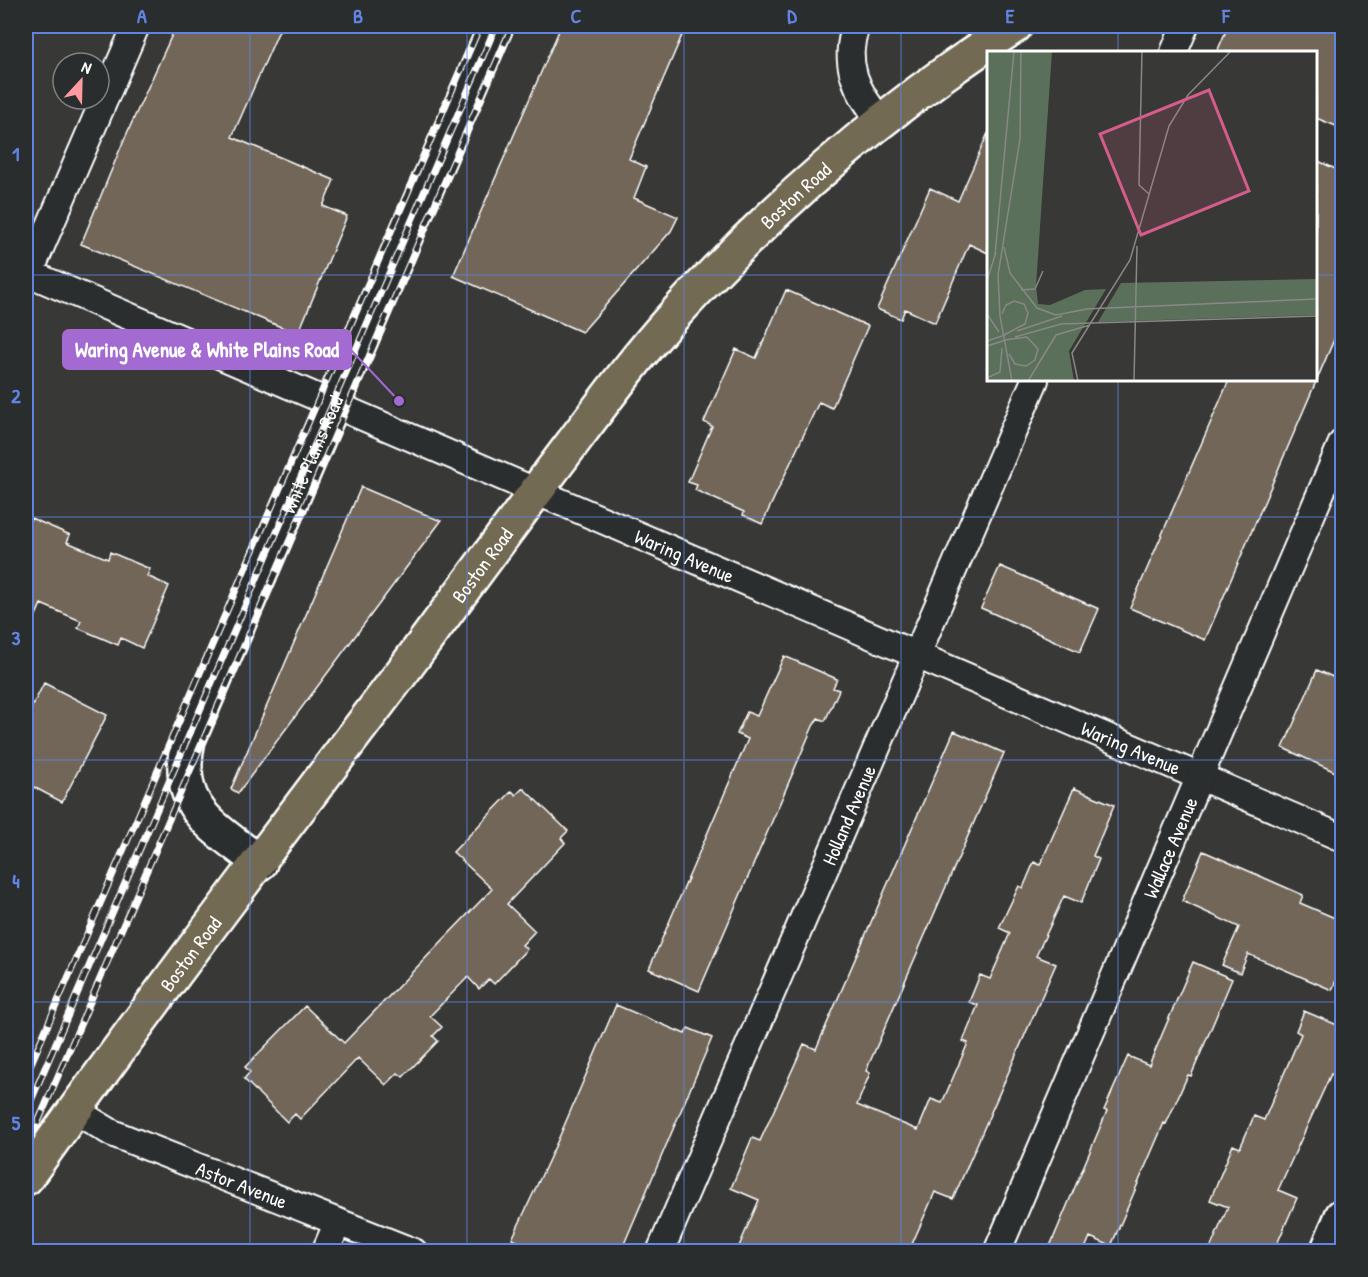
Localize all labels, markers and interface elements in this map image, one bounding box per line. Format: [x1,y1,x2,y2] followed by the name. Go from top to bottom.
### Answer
[137,2,147,29] text: A
[353,2,363,29] text: B
[571,2,582,29] text: C
[787,2,797,29] text: D
[1006,2,1015,29] text: E
[1221,2,1231,29] text: F
[51,51,111,111] north arrow
[987,51,1317,381] inset map
[79,55,95,79] text: N
[12,140,20,167] text: 1
[754,155,837,234] street label: Boston Road
[63,330,351,369] callout: Waring Avenue & White Plains Road
[75,335,340,365] text: Waring Avenue & White Plains Road
[11,382,21,409] text: 2
[274,391,349,517] street label: White Plains Road
[445,522,518,608] street label: Boston Road
[631,522,739,589] street label: Waring Avenue
[12,624,21,651] text: 3
[1077,714,1185,781] street label: Waring Avenue
[815,761,881,869] street label: Holland Avenue
[1136,792,1203,902] street label: Wallace Avenue
[12,867,20,894] text: 4
[153,910,227,997] street label: Boston Road
[12,1109,21,1136] text: 5
[192,1154,291,1214] street label: Astor Avenue

